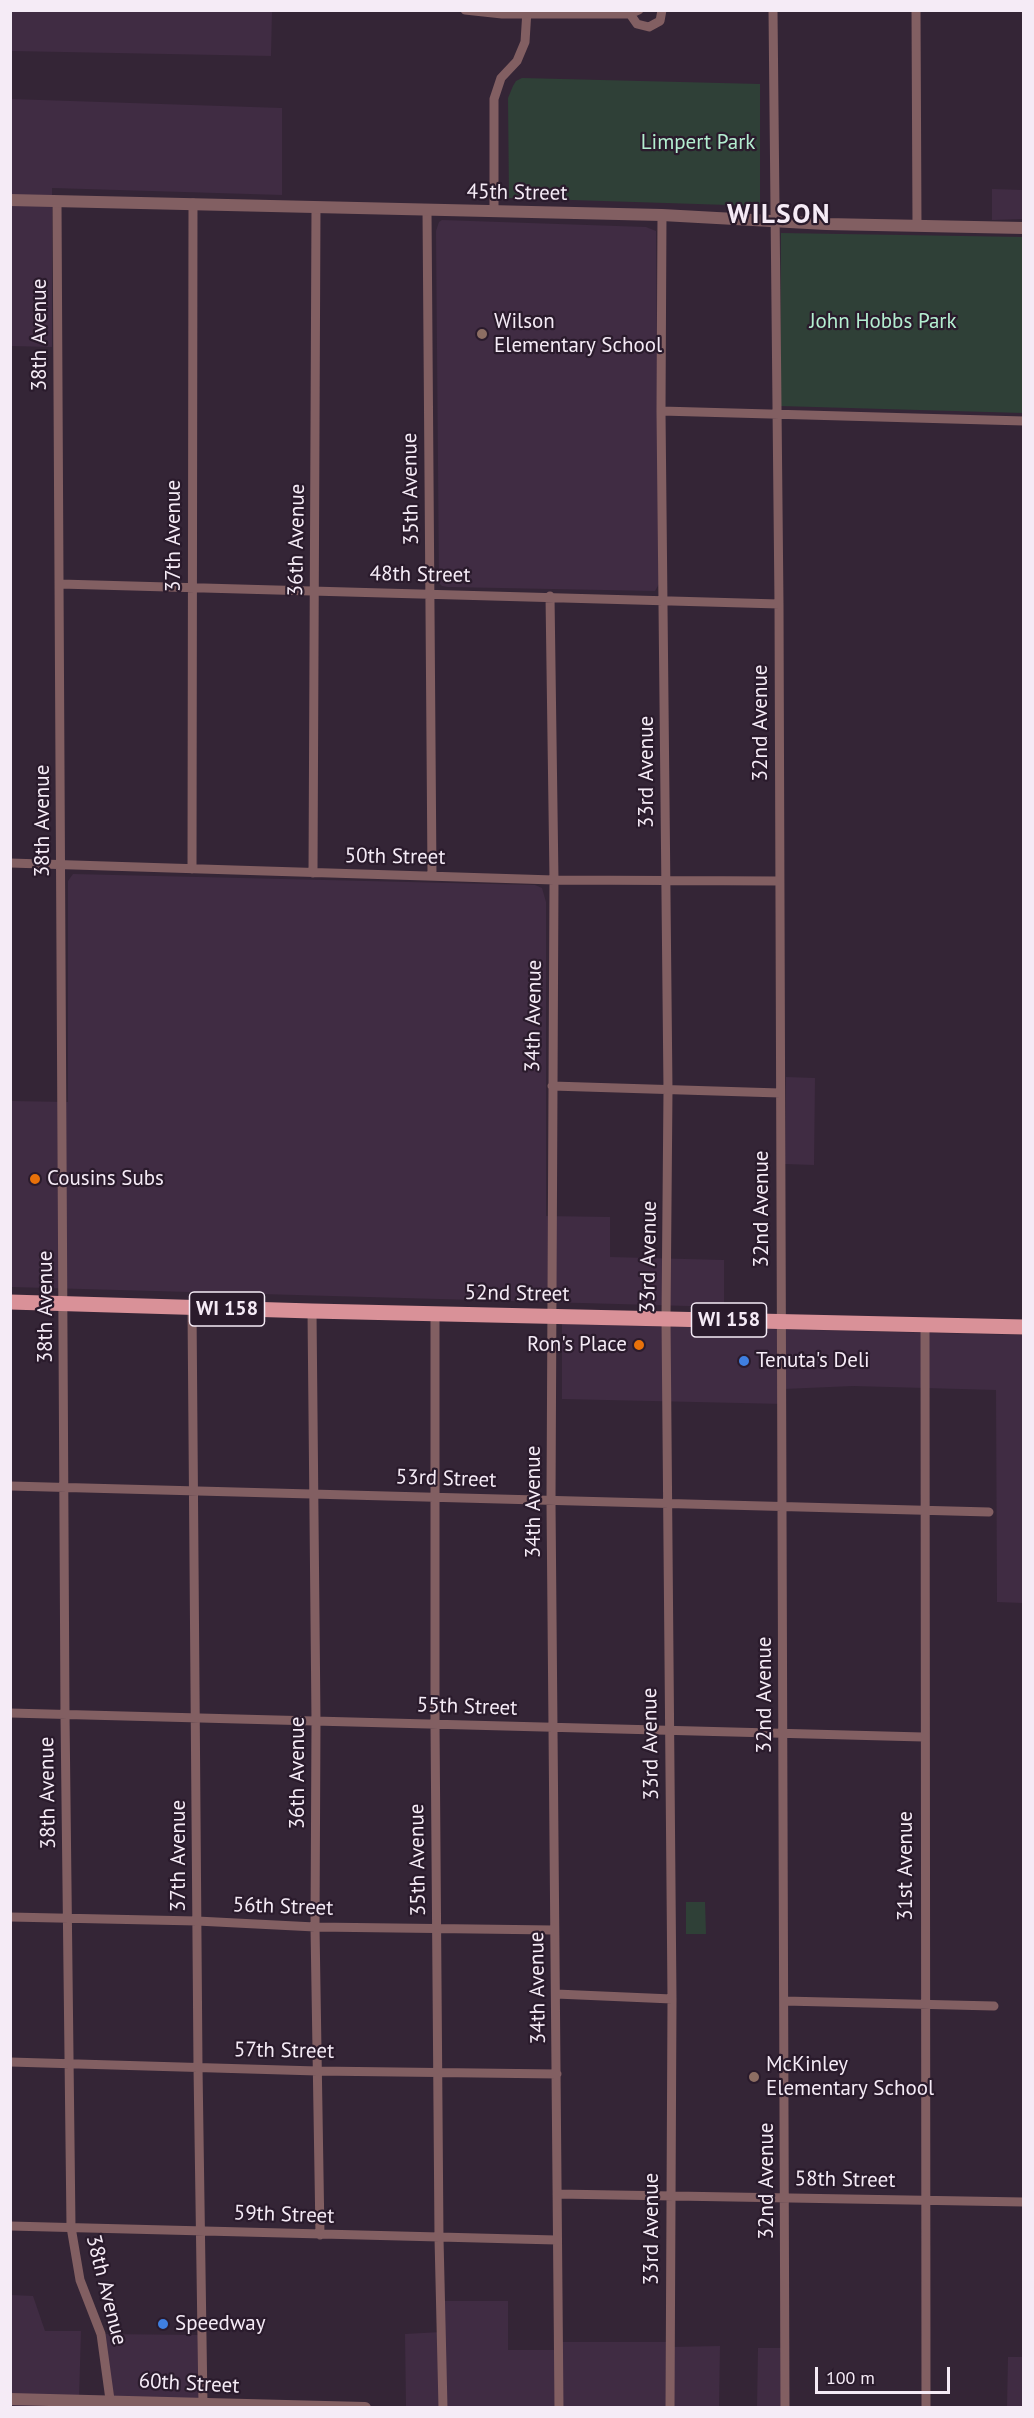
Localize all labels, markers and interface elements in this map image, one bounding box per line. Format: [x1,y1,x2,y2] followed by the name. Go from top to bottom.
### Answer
[641,130,755,156] park label: Limpert Park
[466,180,568,206] street label: 45th Street
[727,199,831,231] district label: WILSON
[27,279,53,391] street label: 38th Avenue
[494,309,662,359] place label: Wilson Elementary School
[809,309,957,335] park label: John Hobbs Park
[475,327,489,341] marker: Wilson Elementary School
[397,432,425,546] street label: 35th Avenue
[161,480,187,592] street label: 37th Avenue
[283,483,311,597] street label: 36th Avenue
[369,562,471,588] street label: 48th Street
[748,665,774,781] street label: 32nd Avenue
[634,716,660,828] street label: 33rd Avenue
[30,765,56,877] street label: 38th Avenue
[344,844,446,870] street label: 50th Street
[520,959,548,1073] street label: 34th Avenue
[749,1151,775,1267] street label: 32nd Avenue
[47,1166,164,1192] place label: Cousins Subs
[28,1172,42,1186] marker: Cousins Subs
[635,1201,663,1313] street label: 33rd Avenue
[33,1251,59,1363] street label: 38th Avenue
[464,1280,570,1308] street label: 52nd Street
[190,1292,264,1326] road number: WI 158
[692,1303,766,1337] road number: WI 158
[527,1332,627,1358] place label: Ron's Place
[632,1338,646,1352] marker: Ron's Place
[756,1348,870,1374] place label: Tenuta's Deli
[737,1354,751,1368] marker: Tenuta's Deli
[521,1446,547,1558] street label: 34th Avenue
[395,1465,497,1493] street label: 53rd Street
[752,1637,778,1753] street label: 32nd Avenue
[637,1688,665,1800] street label: 33rd Avenue
[416,1693,518,1721] street label: 55th Street
[285,1717,311,1829] street label: 36th Avenue
[34,1736,62,1850] street label: 38th Avenue
[166,1800,192,1912] street label: 37th Avenue
[404,1803,432,1917] street label: 35th Avenue
[893,1811,919,1921] street label: 31st Avenue
[232,1893,334,1921] street label: 56th Street
[524,1931,552,2045] street label: 34th Avenue
[234,2038,334,2064] street label: 57th Street
[766,2052,934,2102] place label: McKinley Elementary School
[747,2070,761,2084] marker: McKinley Elementary School
[754,2123,780,2239] street label: 32nd Avenue
[794,2167,896,2193] street label: 58th Street
[639,2173,665,2285] street label: 33rd Avenue
[233,2201,335,2229] street label: 59th Street
[80,2232,132,2348] street label: 38th Avenue
[175,2311,266,2337] place label: Speedway
[156,2317,170,2331] marker: Speedway
[818,2355,953,2393] scale bar
[826,2366,875,2389] text: 100 m
[138,2369,240,2399] street label: 60th Street

